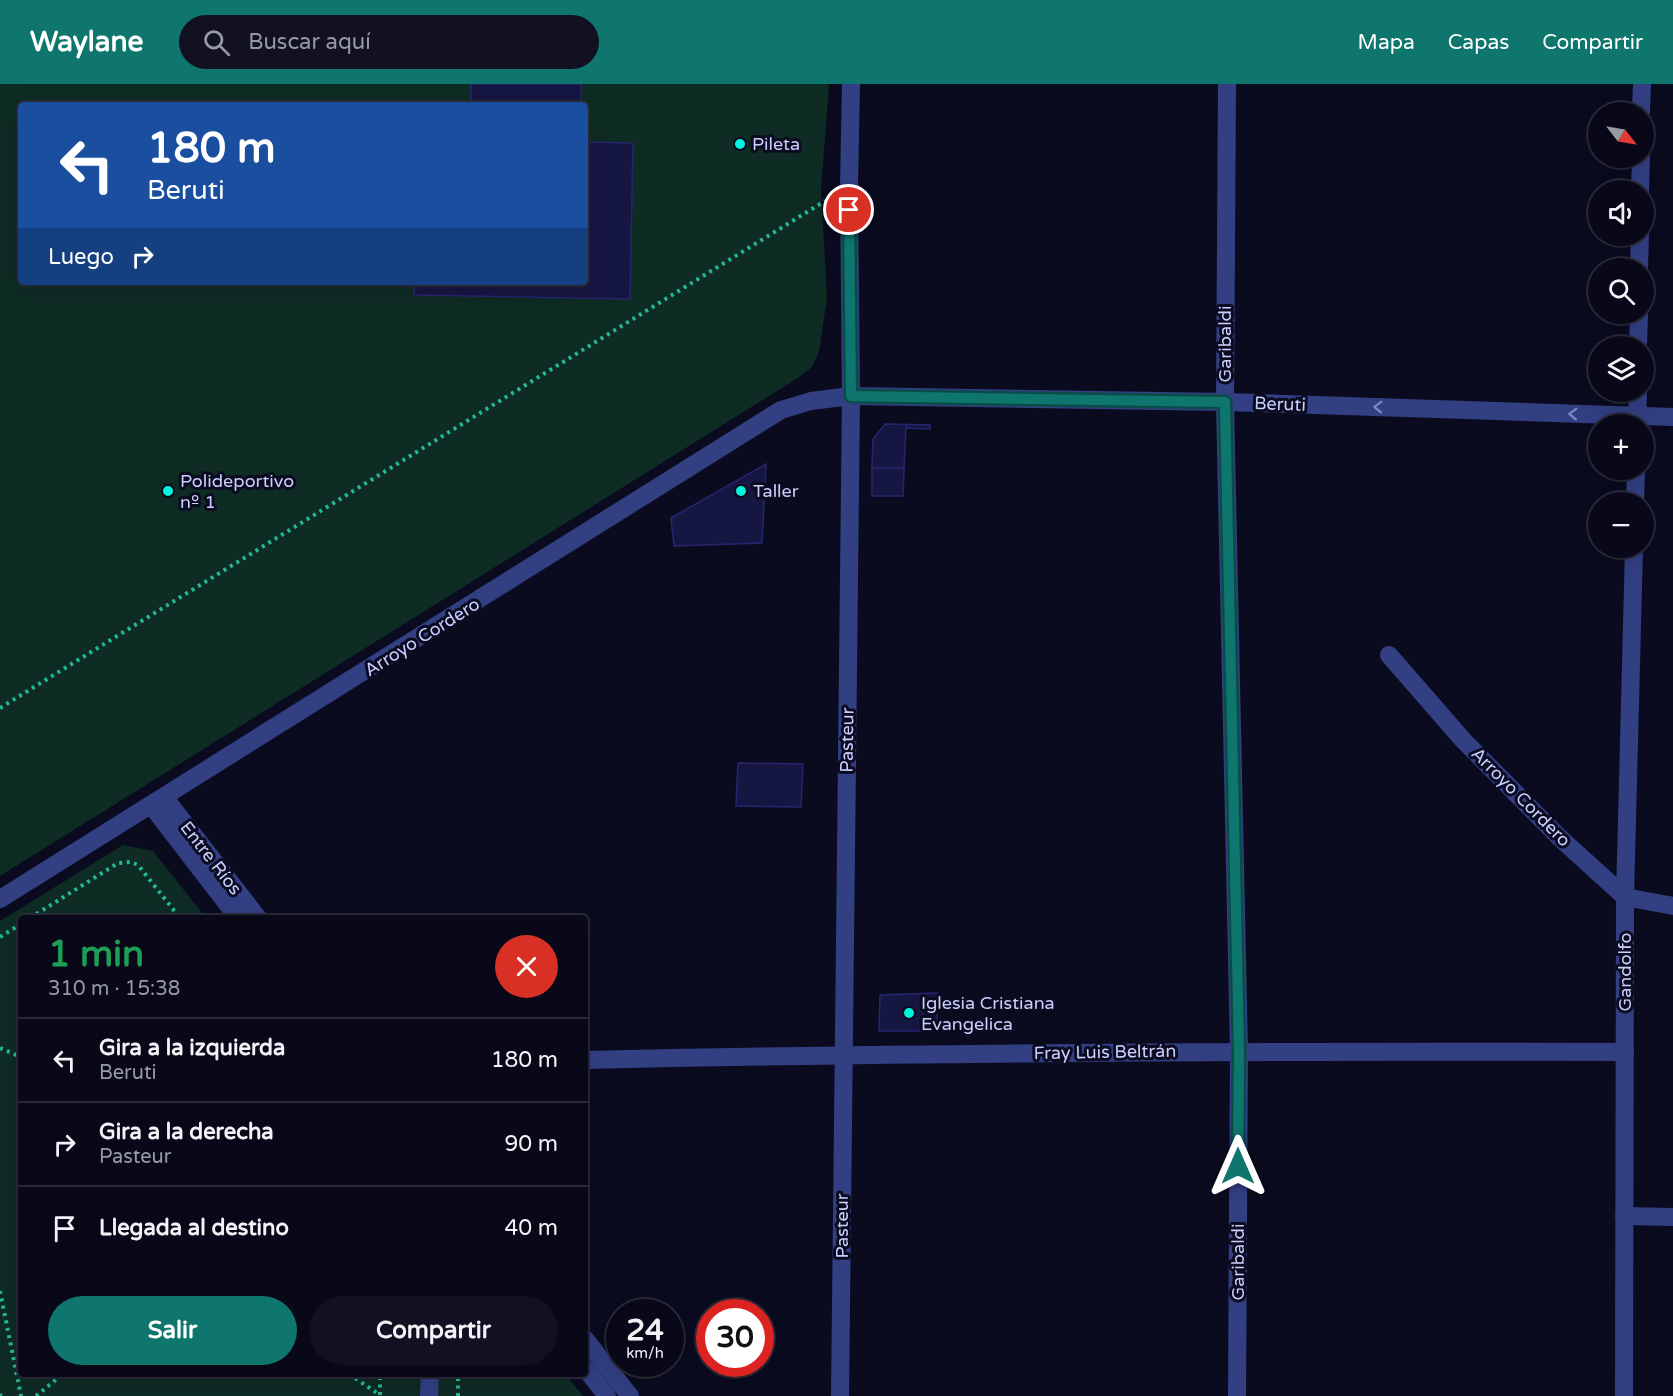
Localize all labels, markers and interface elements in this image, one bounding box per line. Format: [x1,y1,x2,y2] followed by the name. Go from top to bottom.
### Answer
[179,15,599,69] search box
[30,25,143,59] text: Waylane
[200,26,233,59] icon: search
[248,29,371,55] text: Buscar aquí
[1358,30,1415,55] text: Mapa
[1448,30,1509,55] text: Capas
[1542,30,1643,55] text: Compartir
[1588,102,1654,168] north arrow
[1588,102,1654,558] map controls
[147,123,276,174] text: 180 m
[48,126,126,204] icon: left
[752,133,800,155] place label: Pileta
[733,137,747,151] marker: Pileta
[147,174,225,207] text: Beruti
[1588,180,1654,246] button: sound
[823,184,874,235] pin
[832,193,865,226] icon: arrive
[126,240,159,273] icon: right
[48,244,114,270] text: Luego
[1588,258,1654,324] button: search
[1214,306,1236,382] street label: Garibaldi
[1588,336,1654,402] button: layers
[1254,392,1306,416] street label: Beruti
[1373,401,1382,413] one-way arrow
[1568,408,1577,420] one-way arrow
[1588,414,1654,480] button: +
[180,470,294,513] place label: Polideportivo nº 1
[753,480,799,502] place label: Taller
[161,484,175,498] marker: Polideportivo nº 1
[734,484,748,498] marker: Taller
[1588,492,1654,558] button: −
[360,593,484,681] street label: Arroyo Cordero
[835,707,859,773] street label: Pasteur
[1467,743,1575,851] street label: Arroyo Cordero
[175,817,247,899] street label: Entre Ríos
[48,933,144,976] text: 1 min
[1614,933,1636,1011] street label: Gandolfo
[495,935,558,998] button: close
[48,977,180,1001] text: 310 m · 15:38
[921,992,1055,1035] place label: Iglesia Cristiana Evangelica
[902,1006,916,1020] marker: Iglesia Cristiana Evangelica
[99,1035,285,1061] text: Gira a la izquierda
[1033,1040,1177,1064] street label: Fray Luis Beltrán
[48,1044,81,1077] icon: left
[491,1047,558,1073] text: 180 m
[99,1061,157,1085] text: Beruti
[99,1119,274,1145] text: Gira a la derecha
[48,1128,81,1161] icon: right
[504,1131,558,1157] text: 90 m
[1206,1134,1270,1198] position arrow
[99,1145,171,1169] text: Pasteur
[831,1193,853,1259] street label: Pasteur
[48,1212,81,1245] icon: arrive
[99,1215,289,1241] text: Llegada al destino
[504,1215,558,1241] text: 40 m
[1227,1224,1249,1300] street label: Garibaldi
[48,1296,297,1365] button: Salir
[309,1296,558,1365] button: Compartir
[696,1299,774,1377] speed limit sign: 30
[626,1312,664,1349] text: 24
[626,1344,664,1362] text: km/h

